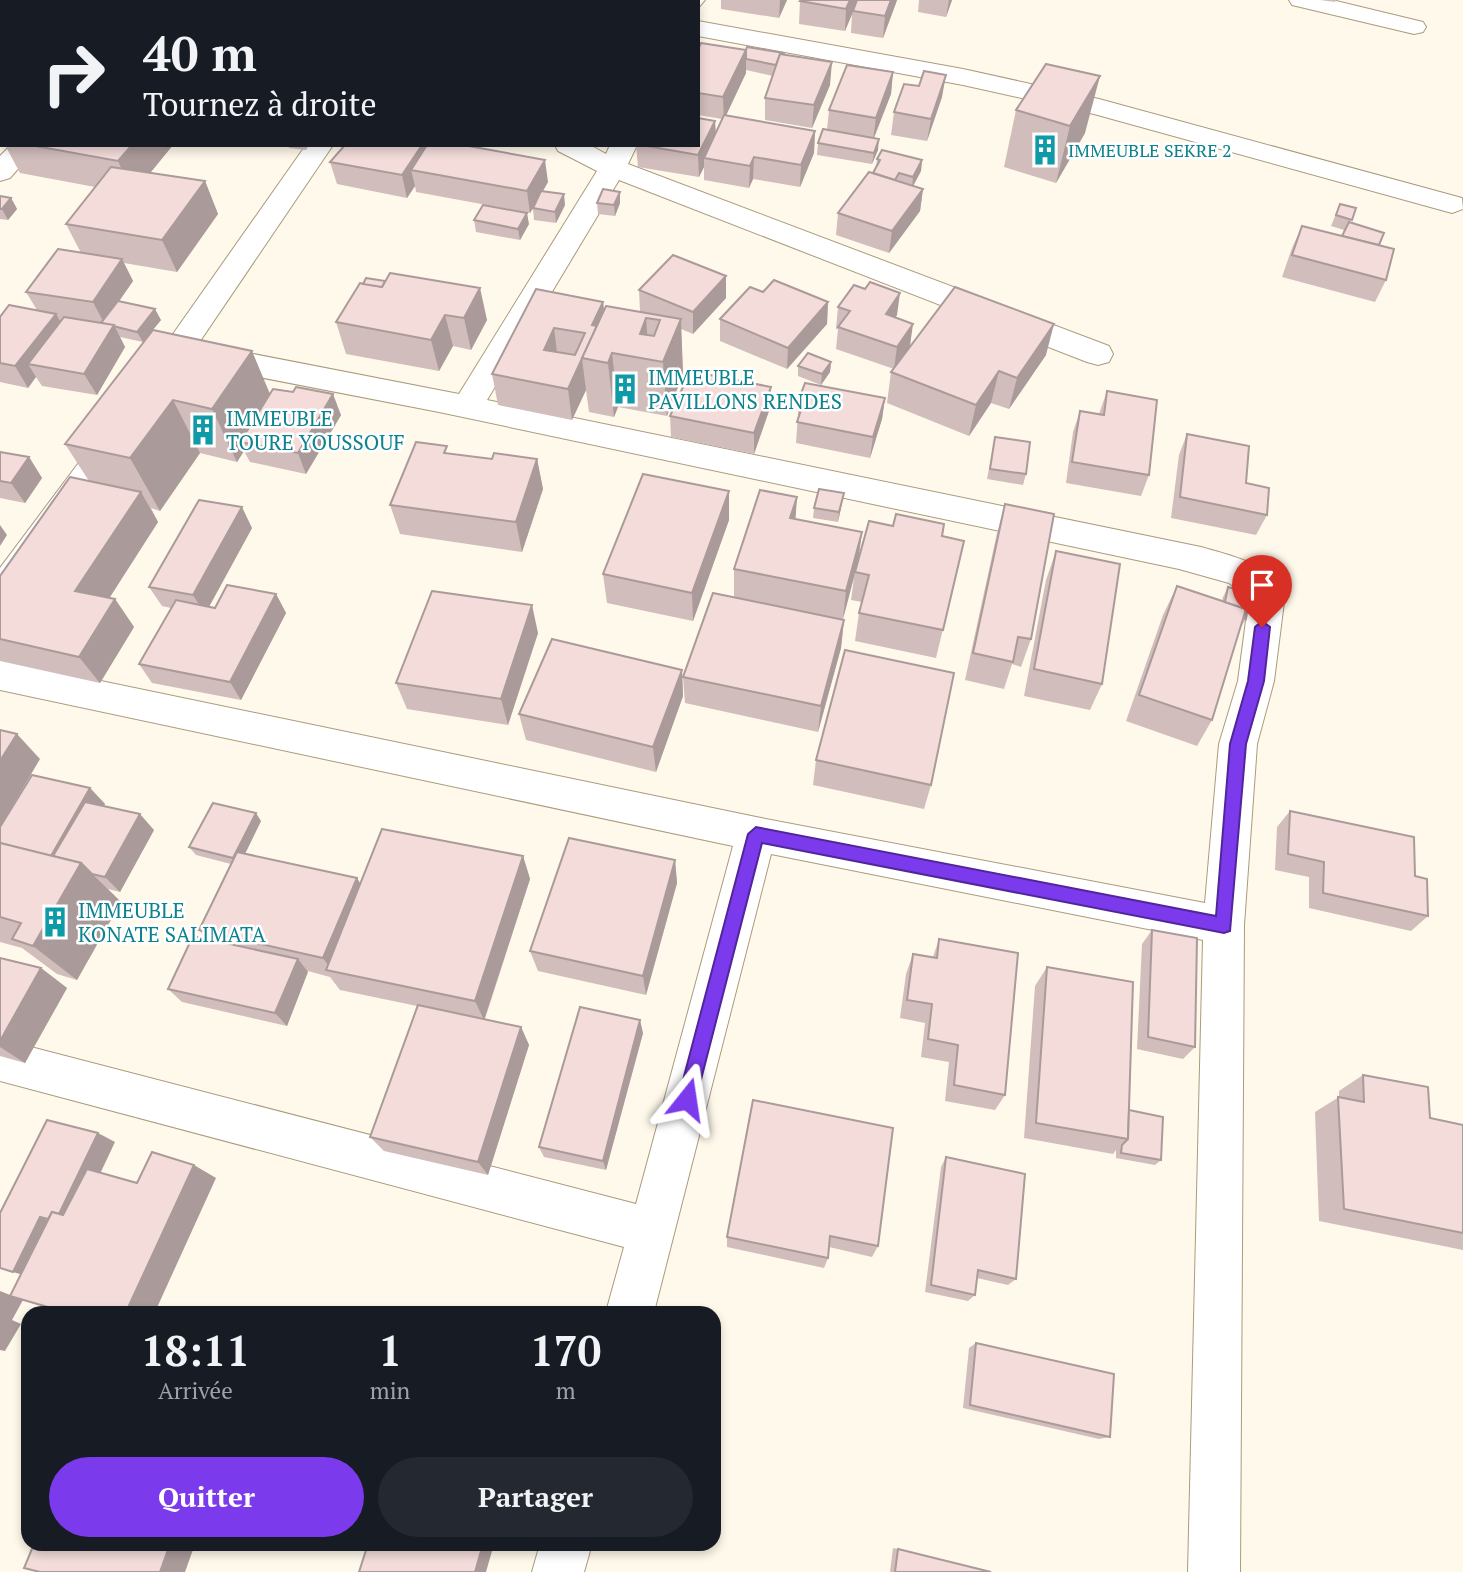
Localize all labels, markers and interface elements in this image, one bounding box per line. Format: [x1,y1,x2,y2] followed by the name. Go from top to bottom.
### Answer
[143,20,257,85] text: 40 m
[28,28,119,119] icon: right
[143,83,377,125] text: Tournez à droite
[1028,133,1062,167] building icon: IMMEUBLE SEKRE 2
[1068,138,1232,162] place label: IMMEUBLE SEKRE 2
[648,363,842,415] place label: IMMEUBLE PAVILLONS RENDES
[608,372,642,406] building icon: IMMEUBLE PAVILLONS RENDES
[226,404,405,456] place label: IMMEUBLE TOURE YOUSSOUF
[186,413,220,447] building icon: IMMEUBLE TOURE YOUSSOUF
[1232,555,1292,627] pin
[1243,566,1281,604] icon: arrive
[78,896,266,948] place label: IMMEUBLE KONATE SALIMATA
[38,905,72,939] building icon: IMMEUBLE KONATE SALIMATA
[650,1062,724,1136] position arrow
[141,1322,250,1378] text: 18:11
[378,1322,402,1378] text: 1
[530,1322,601,1378] text: 170
[158,1375,233,1406] text: Arrivée
[370,1375,410,1406] text: min
[556,1375,576,1406] text: m
[49,1457,364,1537] button: Quitter
[378,1457,693,1537] button: Partager

